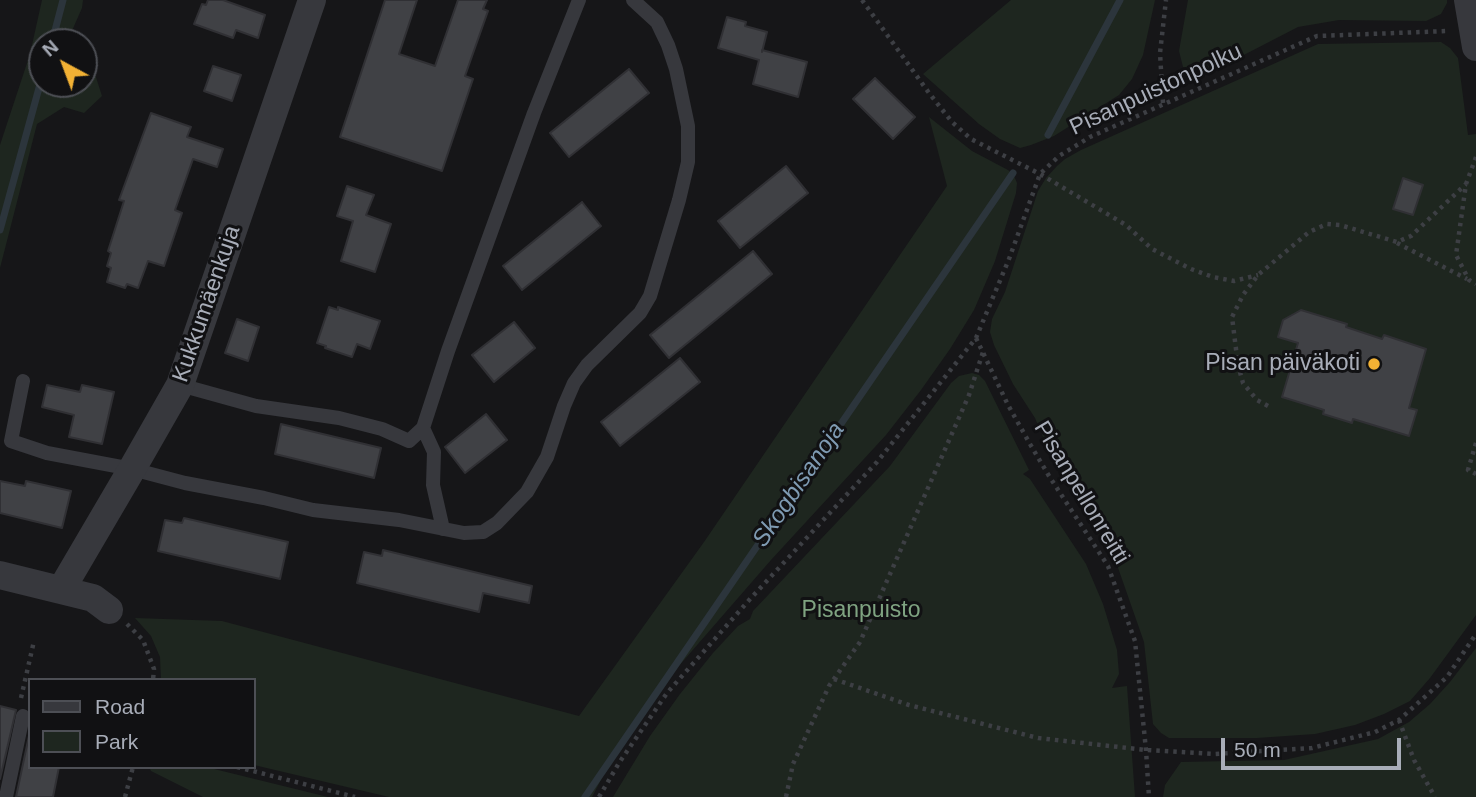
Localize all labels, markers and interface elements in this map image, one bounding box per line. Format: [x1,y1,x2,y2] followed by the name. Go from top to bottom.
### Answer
[28,28,98,98] north arrow
[38,36,62,61] text: N
[1066,38,1246,142] street label: Pisanpuistonpolku
[167,222,247,386] street label: Kukkumäenkuja
[1205,350,1360,378] place label: Pisan päiväkoti
[1366,356,1382,372] marker: Pisan päiväkoti
[1027,416,1135,570] street label: Pisanpellonreitti
[747,417,851,553] water label: Skogbisanoja
[802,597,920,625] park label: Pisanpuisto
[28,678,256,769] legend
[95,695,145,718] text: Road
[1224,724,1404,768] scale bar
[95,730,138,753] text: Park
[1234,738,1281,761] text: 50 m

